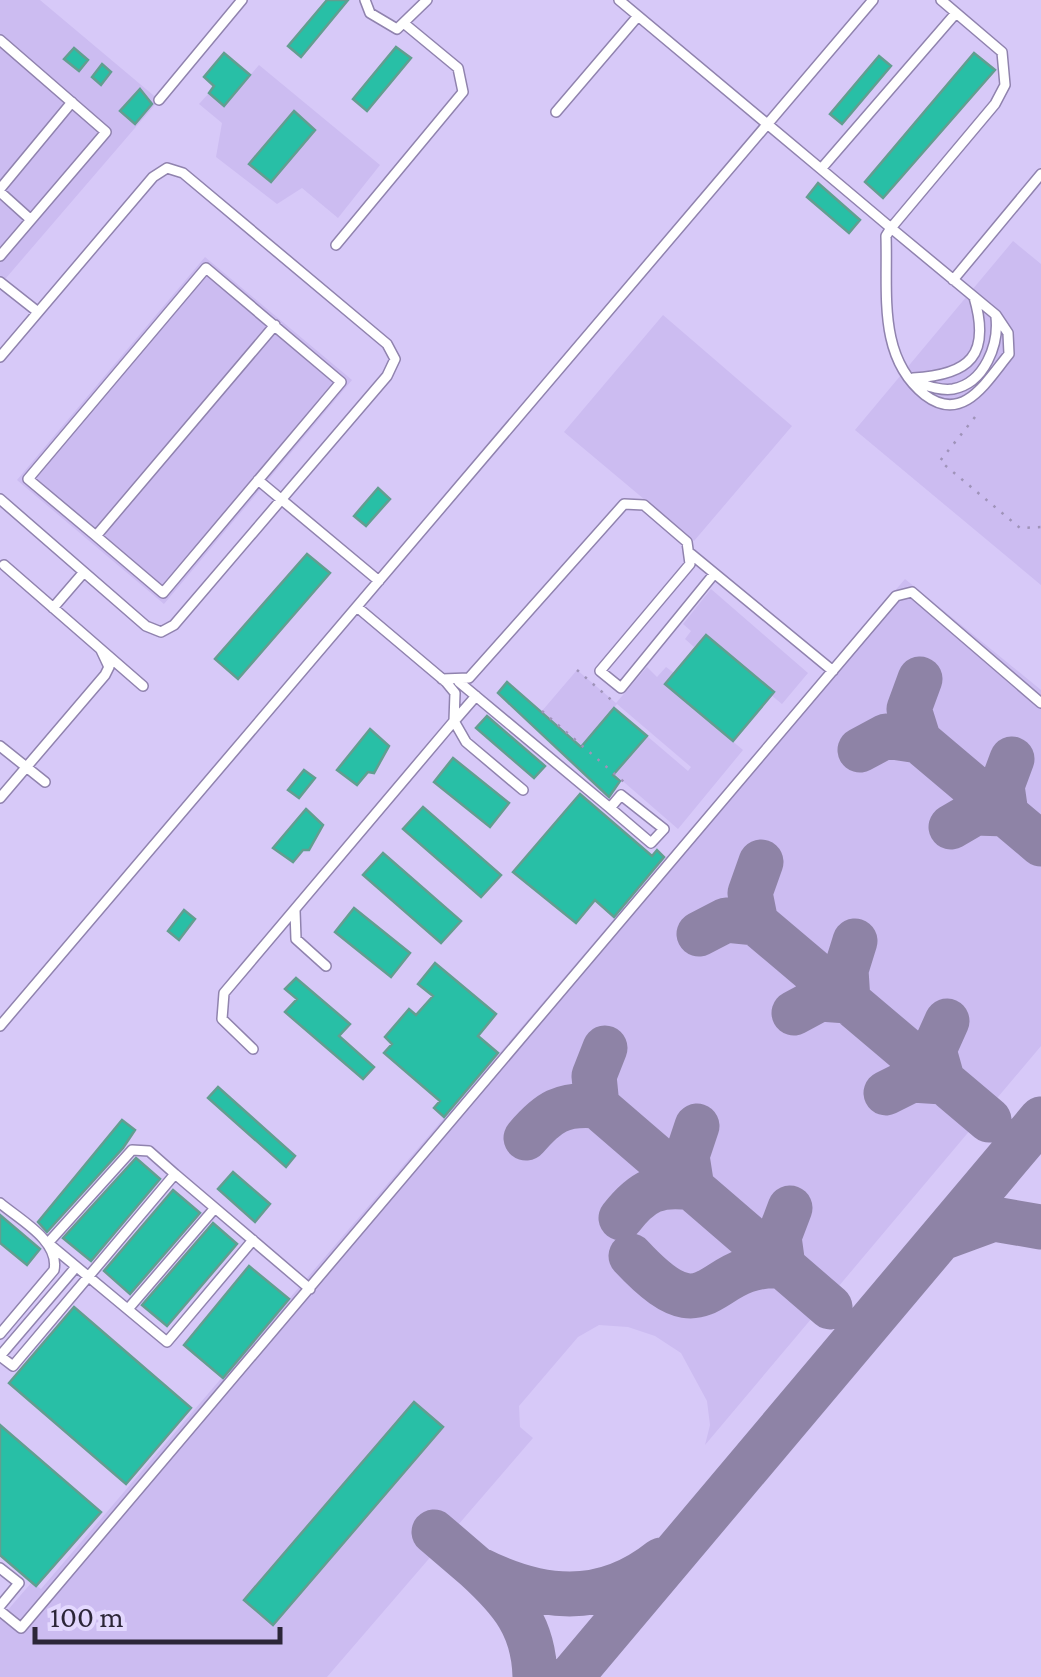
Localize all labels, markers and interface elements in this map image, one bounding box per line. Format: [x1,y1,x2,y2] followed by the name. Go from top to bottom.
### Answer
[35,1582,280,1644] scale bar
[50,1600,124,1633] text: 100 m

